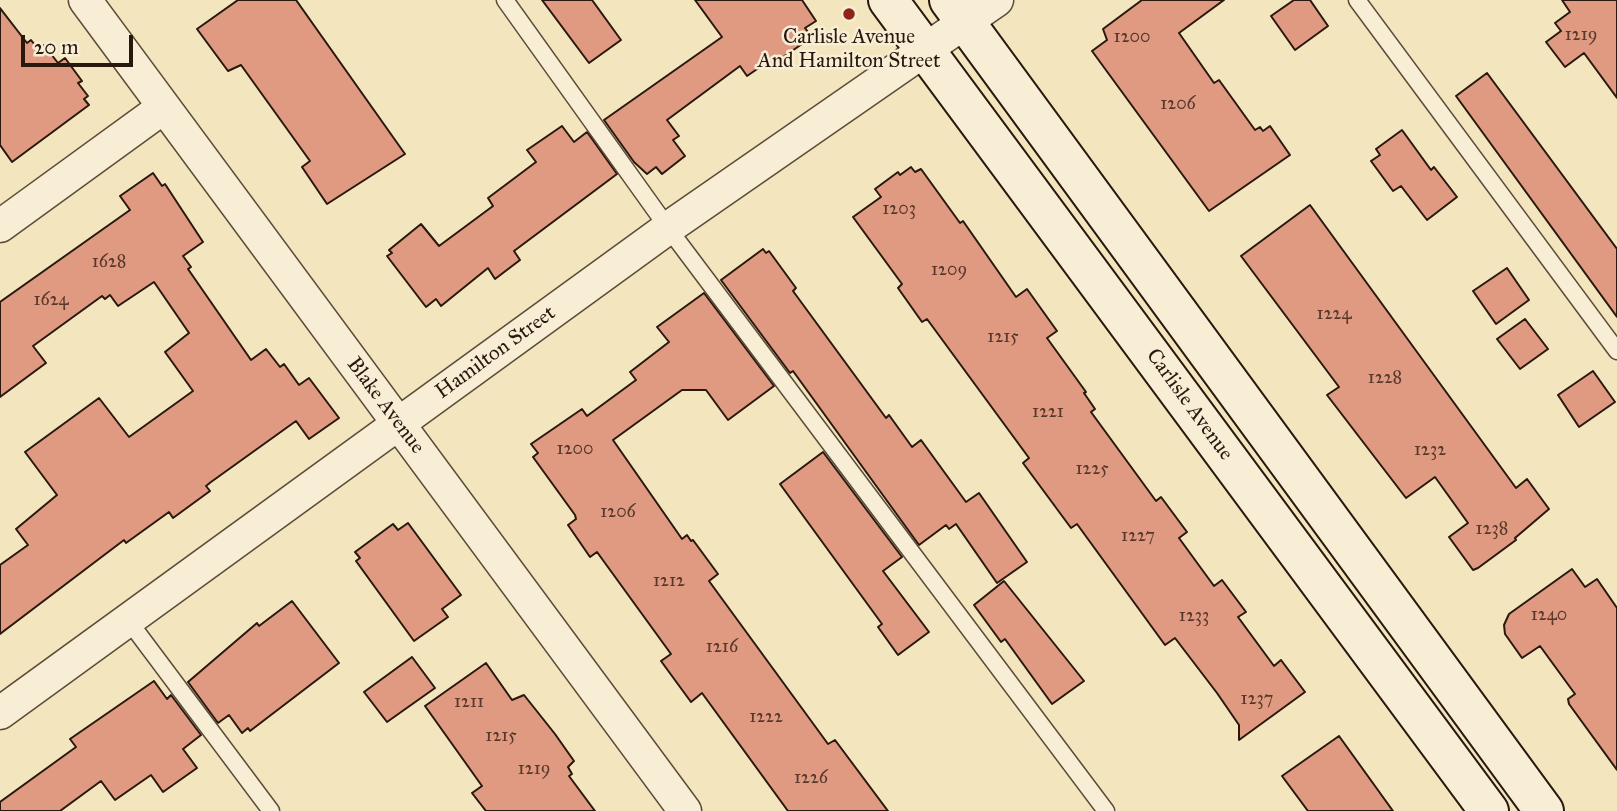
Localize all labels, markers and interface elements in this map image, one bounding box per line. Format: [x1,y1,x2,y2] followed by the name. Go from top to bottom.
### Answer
[841,6,857,22] marker: Carlisle Avenue And Hamilton Street
[24,21,136,65] scale bar
[758,25,940,75] place label: Carlisle Avenue And Hamilton Street
[1565,25,1597,47] house number: 1219
[1114,27,1150,49] house number: 1200
[34,34,79,60] text: 20 m
[1160,94,1196,116] house number: 1206
[882,199,916,221] house number: 1203
[92,252,126,274] house number: 1628
[931,260,967,282] house number: 1209
[33,290,69,312] house number: 1624
[431,301,561,405] street label: Hamilton Street
[1317,304,1351,326] house number: 1224
[987,327,1019,349] house number: 1215
[1140,344,1238,466] street label: Carlisle Avenue
[341,353,429,459] street label: Blake Avenue
[1368,368,1402,390] house number: 1228
[1032,402,1064,424] house number: 1221
[557,439,593,461] house number: 1200
[1414,440,1446,462] house number: 1232
[1075,459,1109,481] house number: 1225
[600,502,636,524] house number: 1206
[1476,519,1508,541] house number: 1238
[1121,526,1155,548] house number: 1227
[653,571,685,593] house number: 1212
[1531,605,1567,627] house number: 1240
[1179,606,1209,628] house number: 1233
[706,637,738,659] house number: 1216
[1241,689,1273,711] house number: 1237
[454,692,484,714] house number: 1211
[749,707,783,729] house number: 1222
[485,726,517,748] house number: 1215
[518,759,550,781] house number: 1219
[794,768,828,790] house number: 1226

